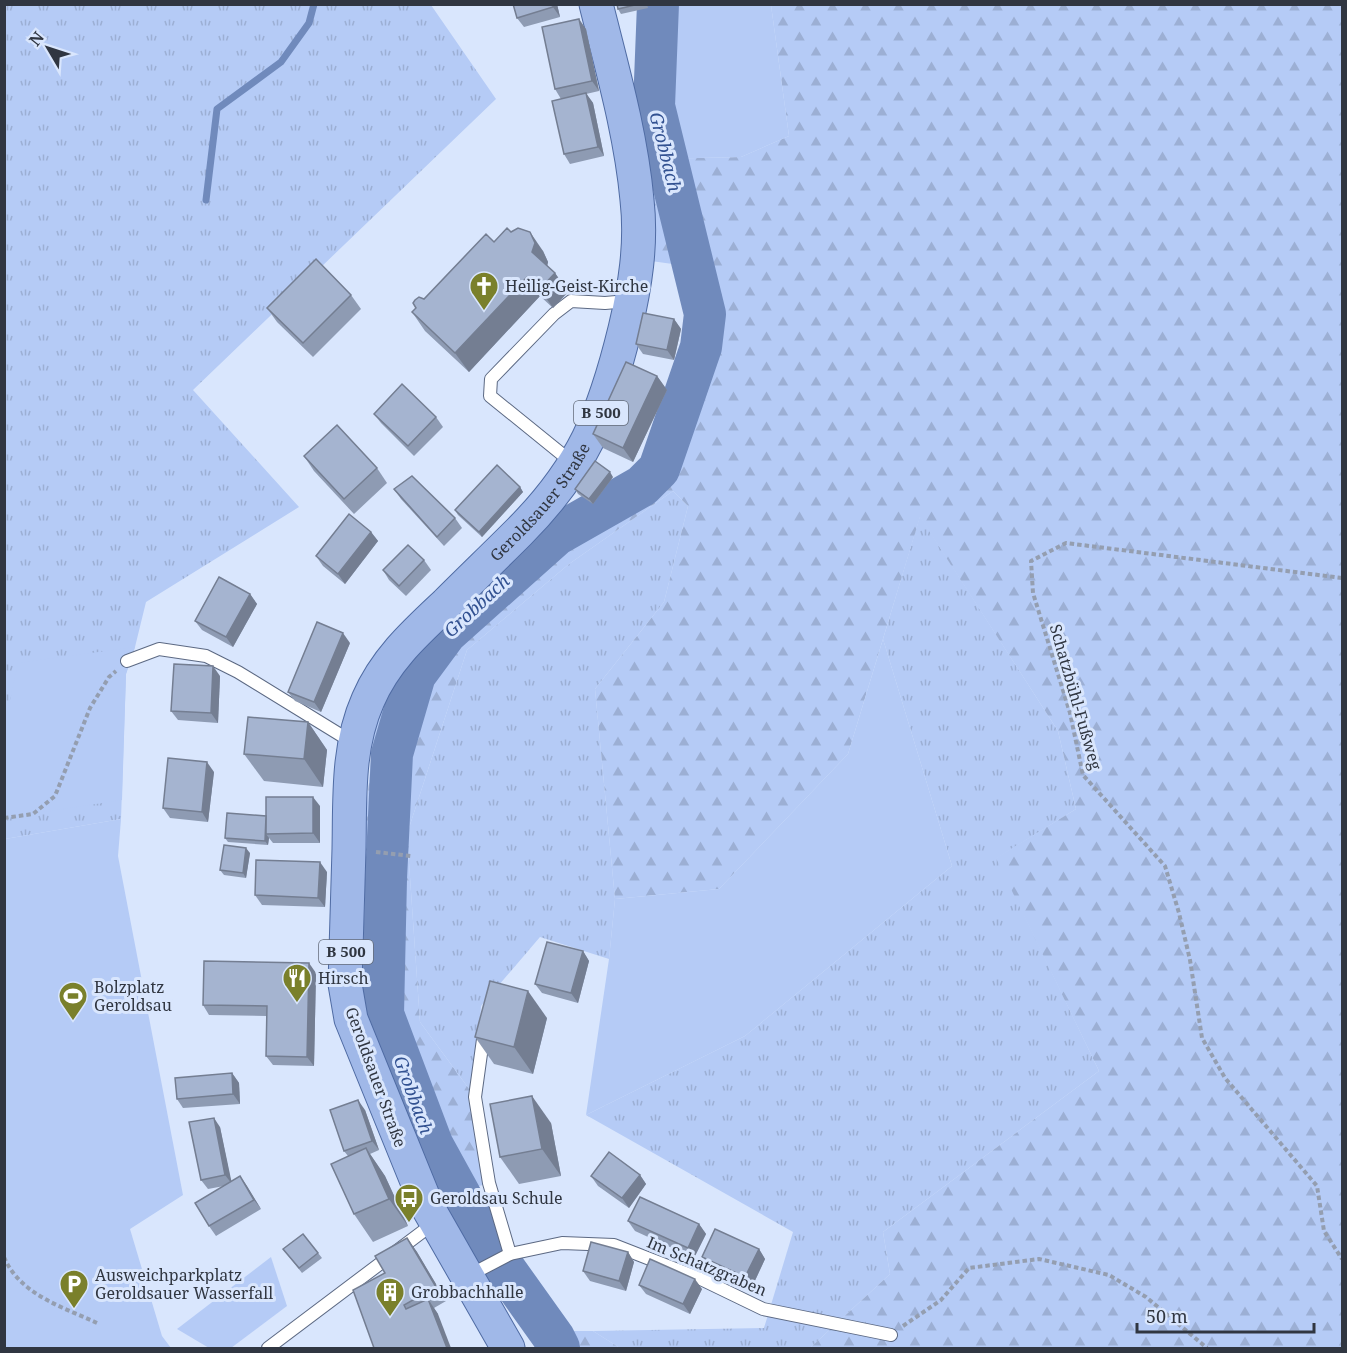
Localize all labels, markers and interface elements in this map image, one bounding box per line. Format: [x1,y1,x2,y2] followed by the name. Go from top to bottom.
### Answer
[18,18,78,78] north arrow
[24,26,49,50] text: N
[644,109,688,194] water label: Grobbach
[468,270,500,312] church icon: Heilig-Geist-Kirche
[505,275,648,297] place label: Heilig-Geist-Kirche
[574,401,628,425] road number: B 500
[485,439,595,566] street label: Geroldsauer Straße
[438,569,514,642] water label: Grobbach
[1045,622,1107,773] street label: Schatzbühl-Fußweg
[319,940,373,964] road number: B 500
[281,962,313,1004] restaurant icon: Hirsch
[318,967,369,989] place label: Hirsch
[94,976,172,1016] place label: Bolzplatz Geroldsau
[57,980,89,1022] sports icon: Bolzplatz Geroldsau
[340,1004,412,1150] street label: Geroldsauer Straße
[389,1052,439,1137] water label: Grobbach
[393,1182,425,1224] bus stop icon: Geroldsau Schule
[430,1187,563,1209] place label: Geroldsau Schule
[644,1231,770,1301] street label: Im Schatzgraben
[95,1264,273,1304] place label: Ausweichparkplatz Geroldsauer Wasserfall
[58,1268,90,1310] parking icon: Ausweichparkplatz Geroldsauer Wasserfall
[374,1276,406,1318] building icon: Grobbachhalle
[411,1281,524,1303] place label: Grobbachhalle
[1137,1296,1314,1334] scale bar
[1146,1304,1188,1328] text: 50 m

